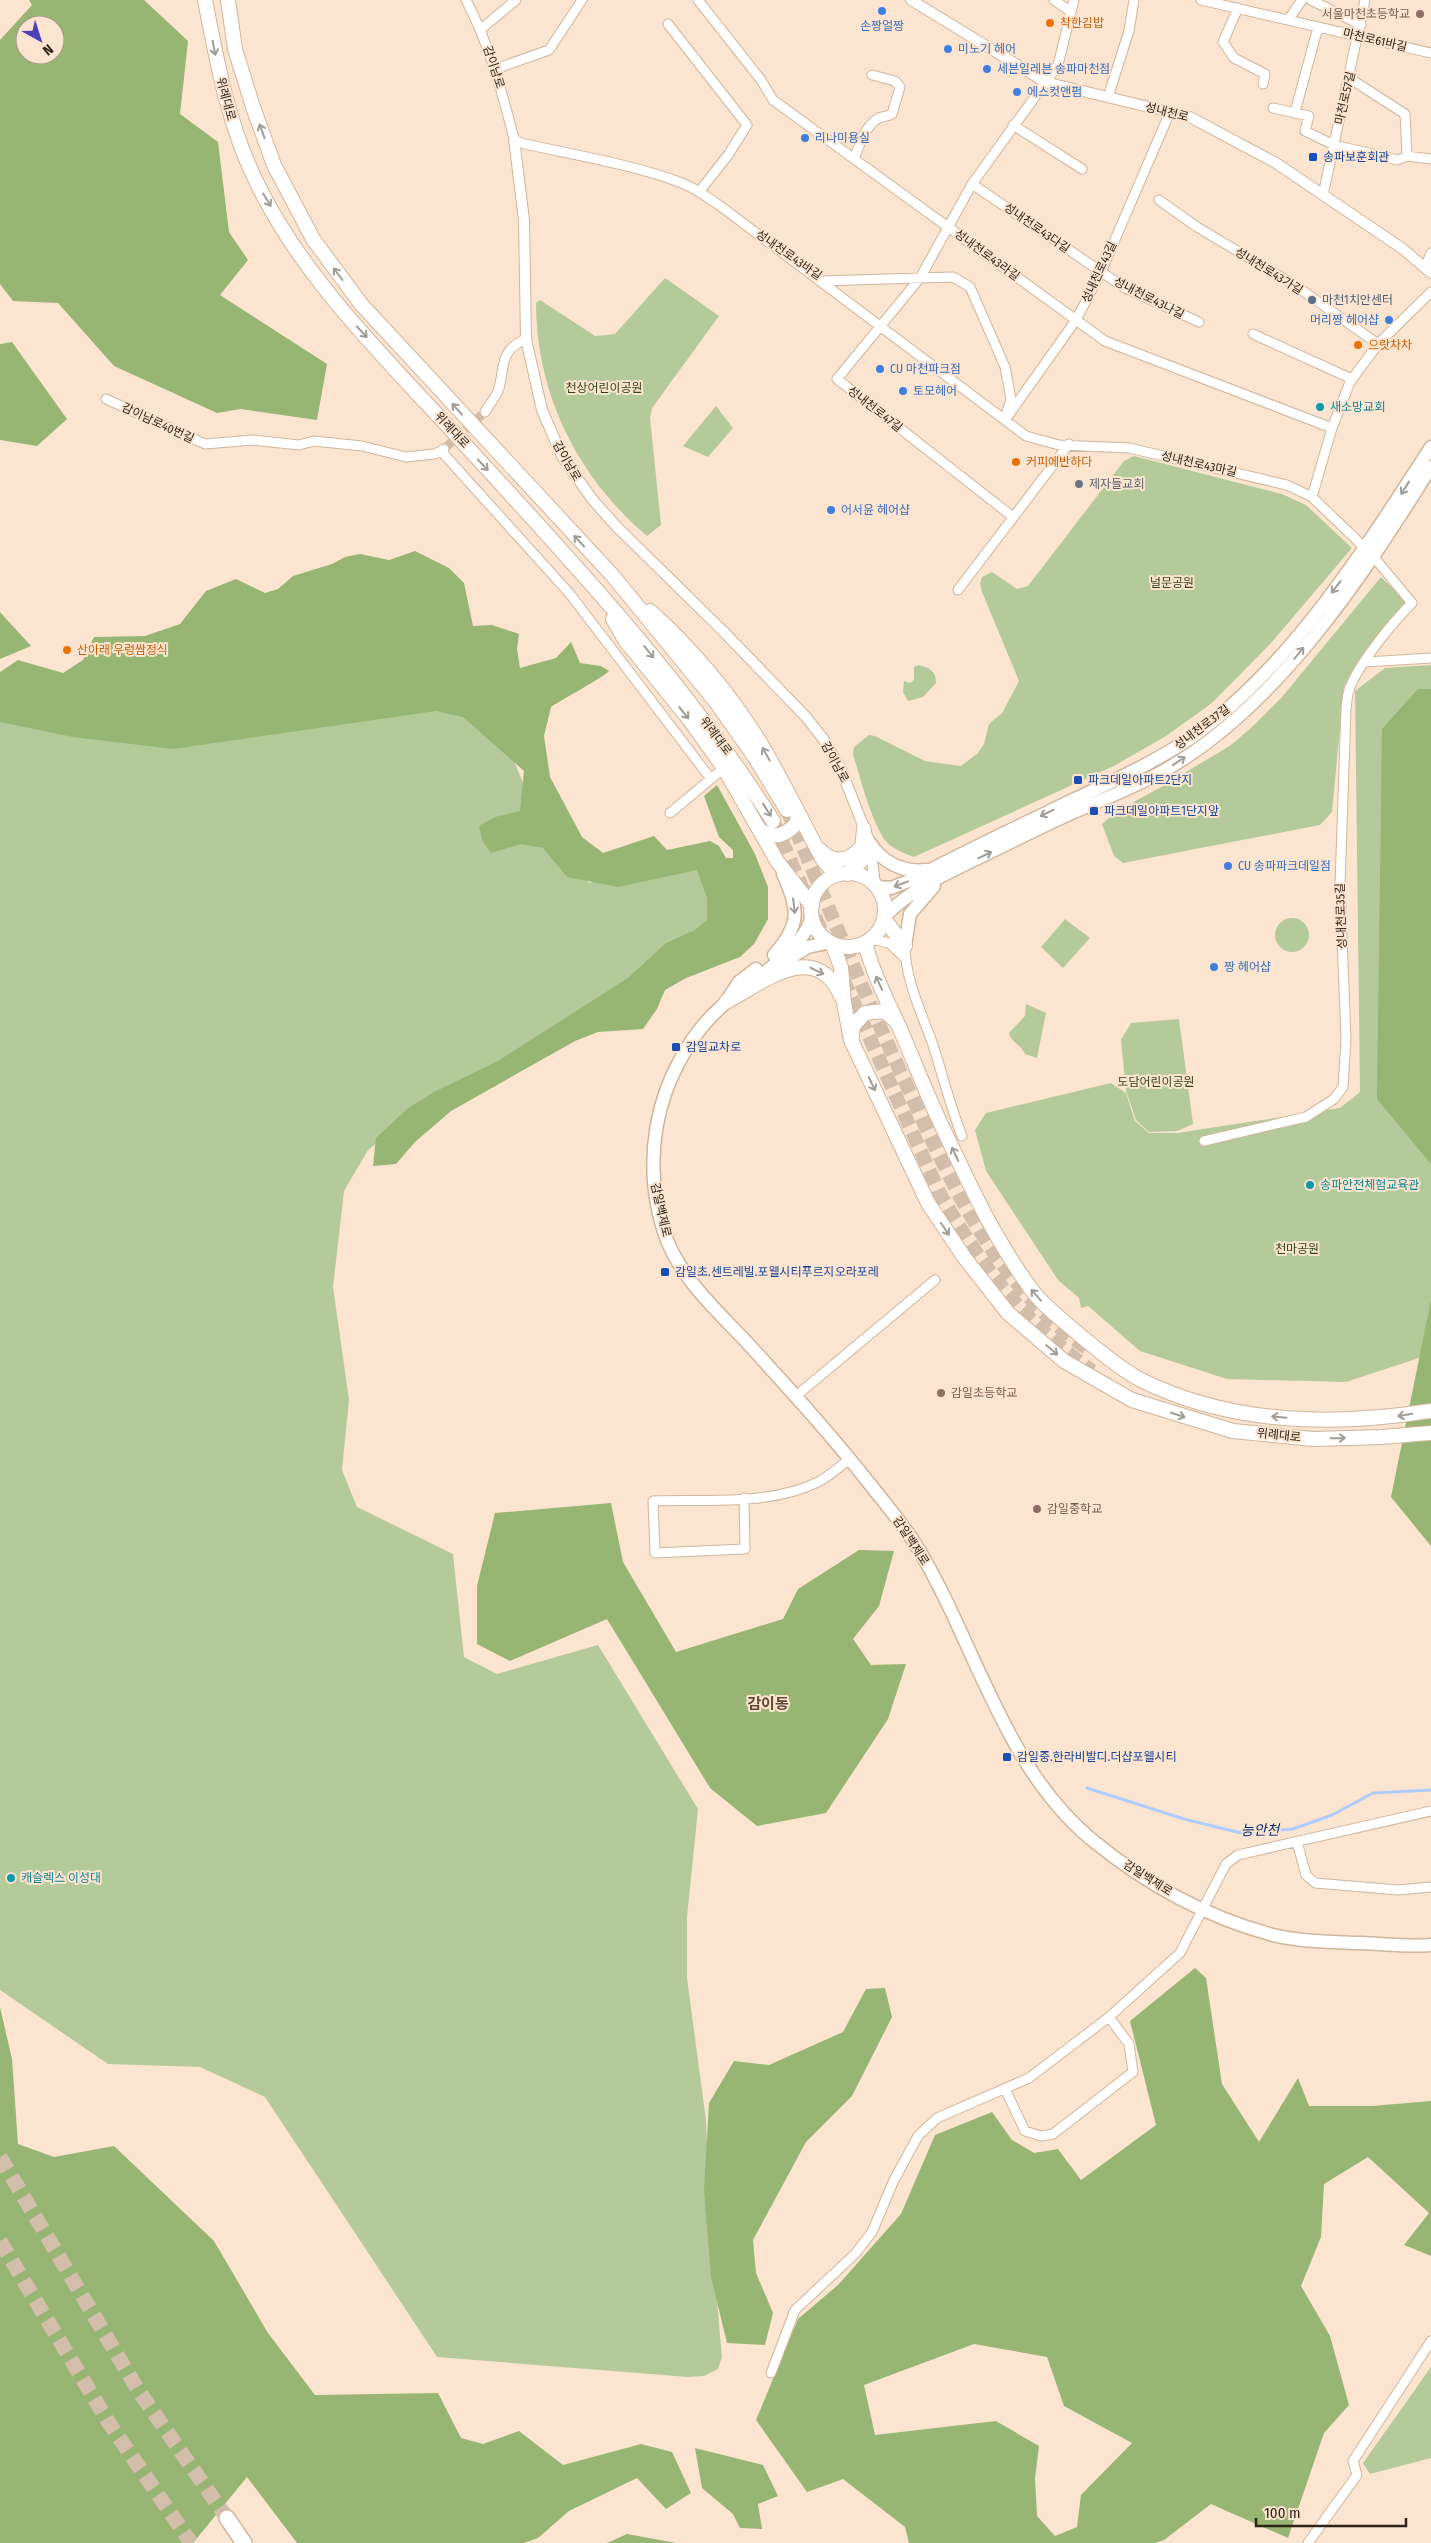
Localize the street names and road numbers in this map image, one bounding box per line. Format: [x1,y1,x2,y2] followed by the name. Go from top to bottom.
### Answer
[1342,26,1408,54] street label: 마천로61바길
[481,44,507,90] street label: 감이남로
[1332,70,1358,126] street label: 마천로57길
[214,76,238,122] street label: 위례대로
[1144,100,1190,124] street label: 성내천로
[1001,200,1073,256] street label: 성내천로43다길
[753,227,825,283] street label: 성내천로43바길
[952,227,1022,283] street label: 성내천로43라길
[1079,239,1119,305] street label: 성내천로43길
[1233,245,1305,297] street label: 성내천로43가길
[1111,274,1187,322] street label: 성내천로43나길
[845,383,905,435] street label: 성내천로47길
[120,400,196,446] street label: 감이남로40번길
[432,409,472,451] street label: 위례대로
[550,438,584,484] street label: 감이남로
[1160,448,1238,480] street label: 성내천로43마길
[1172,702,1232,752] street label: 성내천로37길
[697,714,735,758] street label: 위례대로
[818,739,852,785] street label: 감이남로
[1333,883,1349,949] street label: 성내천로35길
[648,1182,674,1238] street label: 감일백제로
[1256,1426,1302,1444] street label: 위례대로
[890,1514,932,1568] street label: 감일백제로
[1121,1857,1175,1899] street label: 감일백제로

